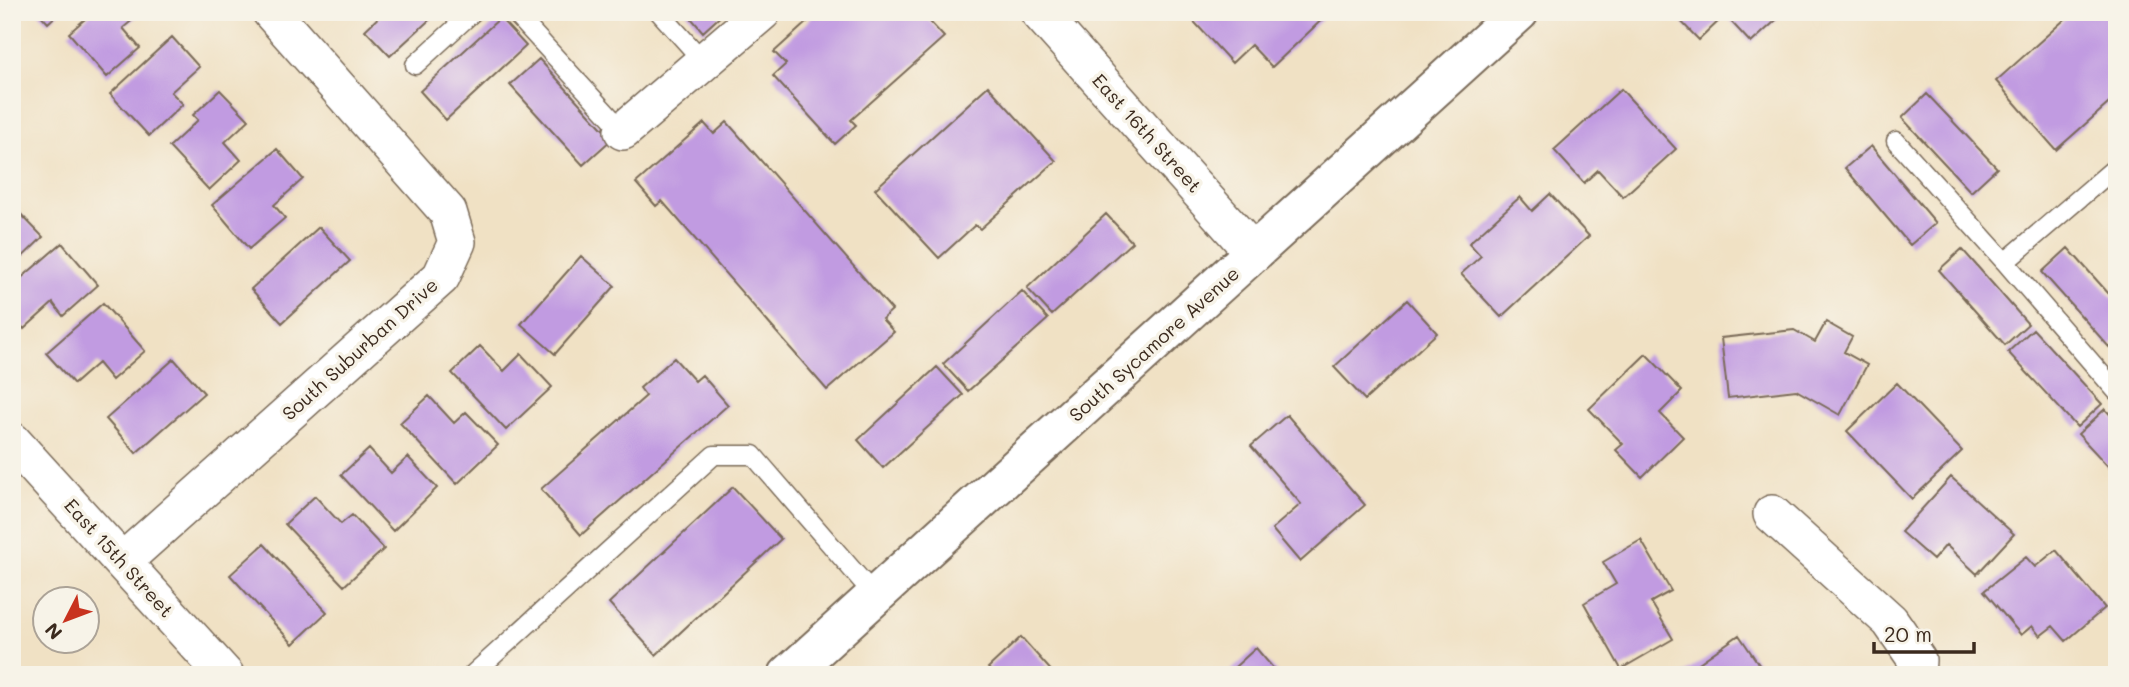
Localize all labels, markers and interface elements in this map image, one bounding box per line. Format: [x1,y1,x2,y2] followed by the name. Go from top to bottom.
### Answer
[1087,68,1208,198] street label: East 16th Street
[1063,261,1244,427] street label: South Sycamore Avenue
[276,272,443,425] street label: South Suburban Drive
[59,493,179,622] street label: East 15th Street
[32,586,102,656] north arrow
[1874,610,1973,654] scale bar
[39,618,67,645] text: N
[1884,620,1932,647] text: 20 m

